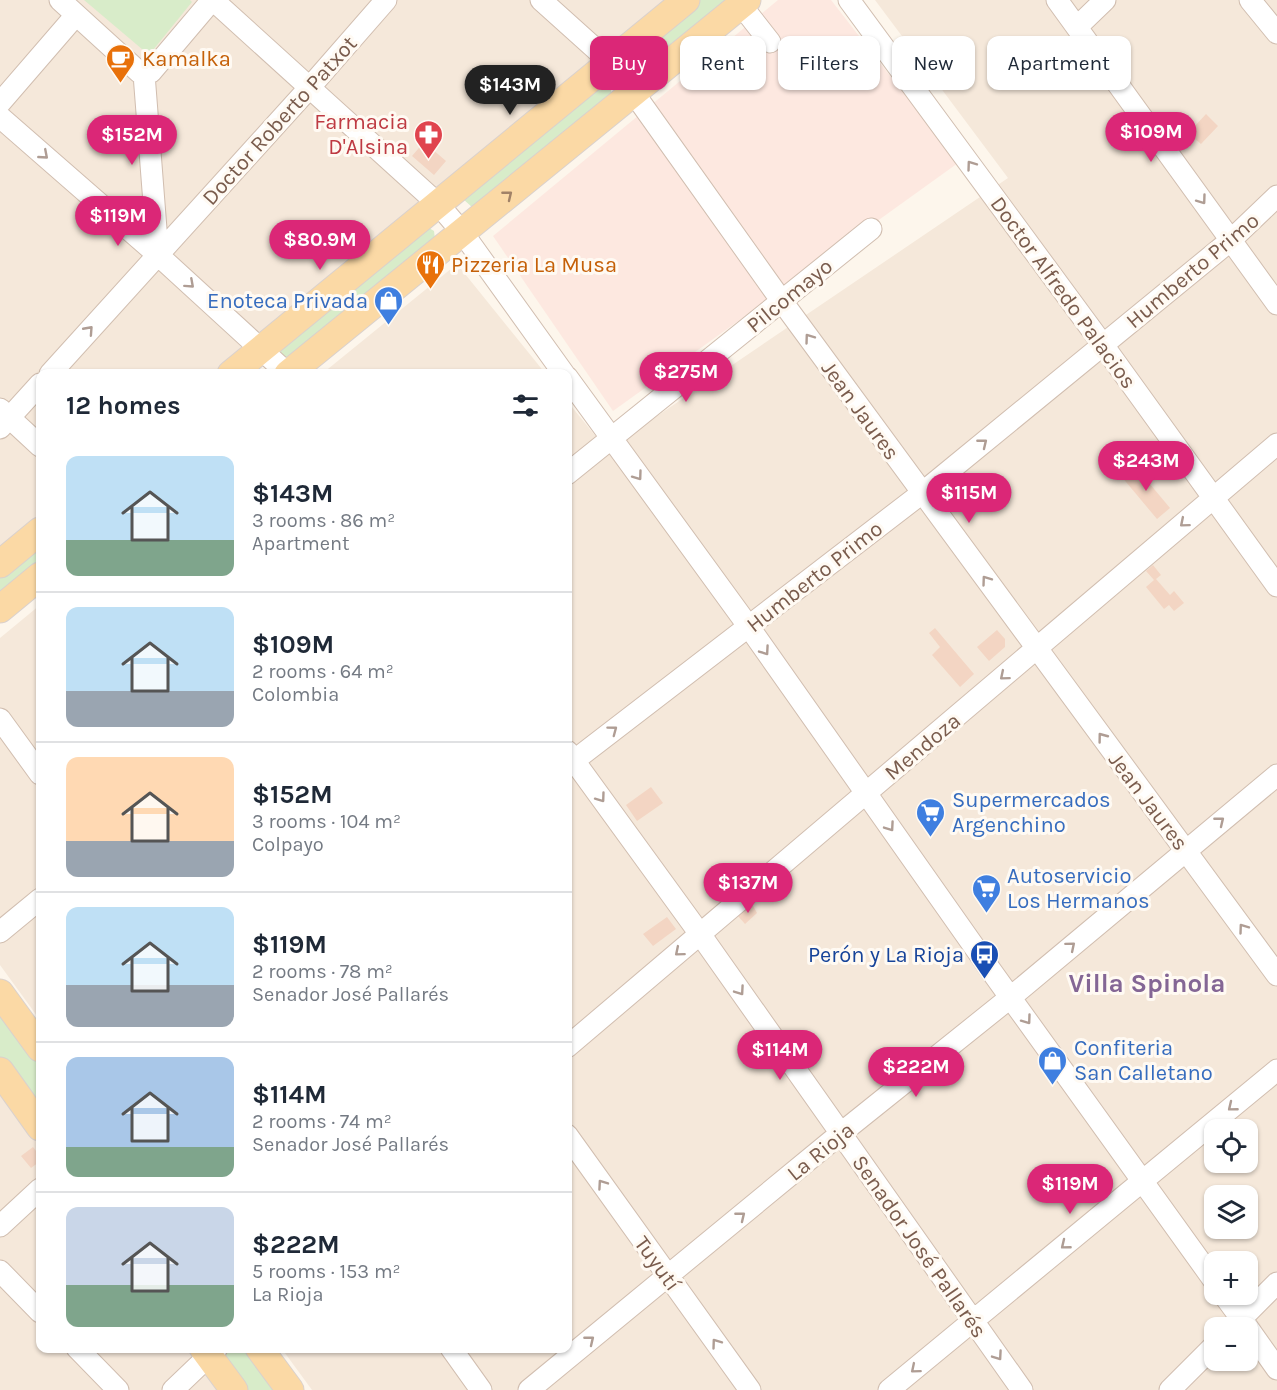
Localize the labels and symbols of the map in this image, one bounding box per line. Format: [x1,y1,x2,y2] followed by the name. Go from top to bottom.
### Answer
[197,31,363,211] street label: Doctor Roberto Patxot
[105,42,137,84] cafe icon: Kamalka
[142,46,231,72] place label: Kamalka
[468,65,552,116] pin: $143M
[314,109,408,160] place label: Farmacia D'Alsina
[1109,112,1193,163] pin: $109M
[90,115,174,166] pin: $152M
[413,118,445,160] pharmacy icon: Farmacia D'Alsina
[37,148,48,159] one-way arrow
[967,161,978,172] one-way arrow
[501,191,512,202] one-way arrow
[985,191,1142,394] street label: Doctor Alfredo Palacios
[1195,194,1206,205] one-way arrow
[76,196,160,247] pin: $119M
[1121,208,1264,334] street label: Humberto Primo
[271,220,369,271] pin: $80.9M
[414,248,446,290] restaurant icon: Pizzeria La Musa
[451,252,617,278] place label: Pizzeria La Musa
[741,253,838,338] street label: Pilcomayo
[183,277,194,288] one-way arrow
[373,284,405,326] shop icon: Enoteca Privada
[207,288,368,314] place label: Enoteca Privada
[82,326,93,337] one-way arrow
[805,334,816,345] one-way arrow
[644,352,728,403] pin: $275M
[816,356,905,465] street label: Jean Jaures
[976,439,987,450] one-way arrow
[1104,441,1188,492] pin: $243M
[631,469,642,480] one-way arrow
[927,473,1011,524] pin: $115M
[1180,515,1191,526] one-way arrow
[741,516,888,638] street label: Humberto Primo
[982,576,993,587] one-way arrow
[758,644,769,655] one-way arrow
[1000,669,1011,680] one-way arrow
[879,708,966,786] street label: Mendoza
[607,727,618,738] one-way arrow
[1098,733,1109,744] one-way arrow
[1103,747,1193,856] street label: Jean Jaures
[952,787,1111,838] place label: Supermercados Argenchino
[594,792,605,803] one-way arrow
[915,796,947,838] supermarket icon: Supermercados Argenchino
[1214,817,1225,828] one-way arrow
[883,820,894,831] one-way arrow
[706,863,790,914] pin: $137M
[1007,863,1150,914] place label: Autoservicio Los Hermanos
[970,872,1002,914] supermarket icon: Autoservicio Los Hermanos
[1239,924,1250,935] one-way arrow
[969,938,1001,980] bus stop icon: Perón y La Rioja
[808,942,964,968] place label: Perón y La Rioja
[1064,943,1075,954] one-way arrow
[675,945,686,956] one-way arrow
[1069,968,1225,999] district label: Villa Spinola
[733,984,744,995] one-way arrow
[1020,1013,1031,1024] one-way arrow
[738,1030,822,1081] pin: $114M
[1074,1035,1213,1086] place label: Confiteria San Calletano
[1037,1044,1069,1086] shop icon: Confiteria San Calletano
[874,1047,958,1098] pin: $222M
[1228,1100,1239,1111] one-way arrow
[782,1117,859,1187] street label: La Rioja
[846,1150,992,1343] street label: Senador José Pallarés
[1028,1164,1112,1215] pin: $119M
[598,1180,609,1191] one-way arrow
[734,1212,745,1223] one-way arrow
[629,1231,686,1296] street label: Tuyutí
[1061,1237,1072,1248] one-way arrow
[584,1336,595,1347] one-way arrow
[712,1338,723,1349] one-way arrow
[991,1349,1002,1360] one-way arrow
[911,1361,922,1372] one-way arrow

